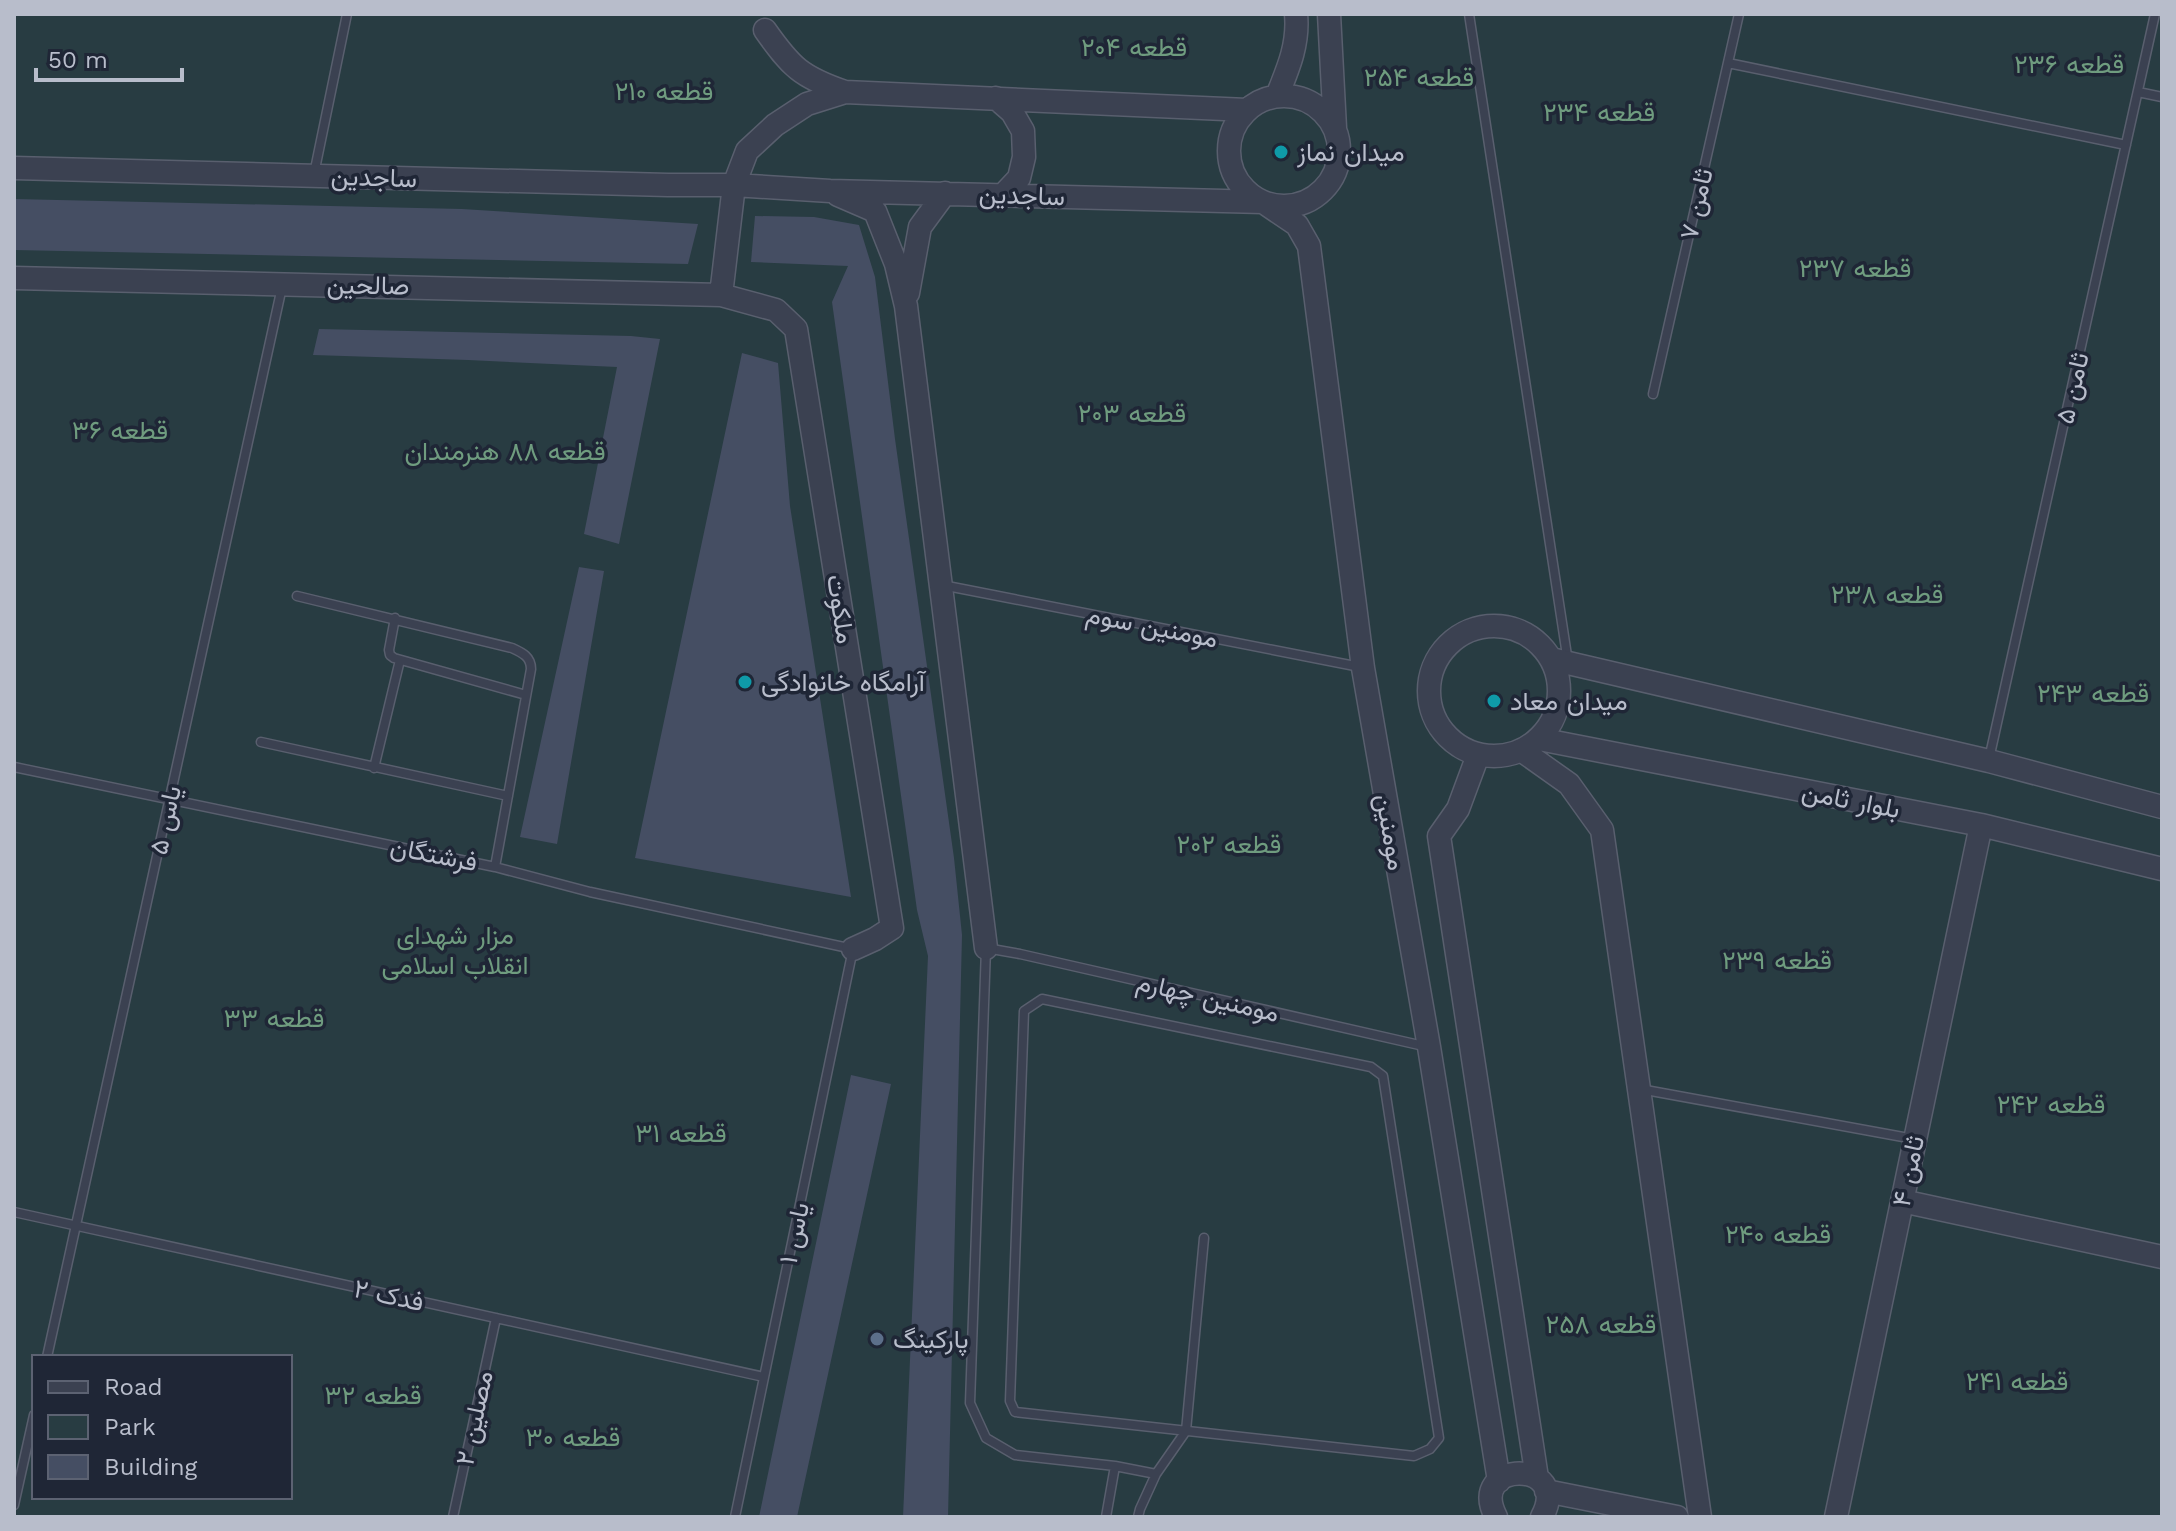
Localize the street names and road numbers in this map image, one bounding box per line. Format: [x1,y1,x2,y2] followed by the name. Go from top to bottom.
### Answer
[330,161,418,194] street label: ساجدین
[1673,165,1720,243] street label: ثامن ۷
[978,179,1066,212] street label: ساجدین
[326,269,410,302] street label: صالحین
[2049,349,2096,427] street label: ثامن ۵
[820,572,861,646] street label: ملکوت
[1083,599,1220,655] street label: مومنین سوم
[1799,776,1903,825] street label: بلوار ثامن
[143,783,188,857] street label: یاس ۵
[1369,791,1412,873] street label: مومنین
[388,831,480,878] street label: فرشتگان
[1133,966,1282,1031] street label: مومنین چهارم
[1886,1133,1931,1209] street label: ثامن ۴
[773,1200,816,1267] street label: یاس ۱
[351,1273,427,1317] street label: فدک ۲
[449,1368,500,1468] street label: مصلین ۲

